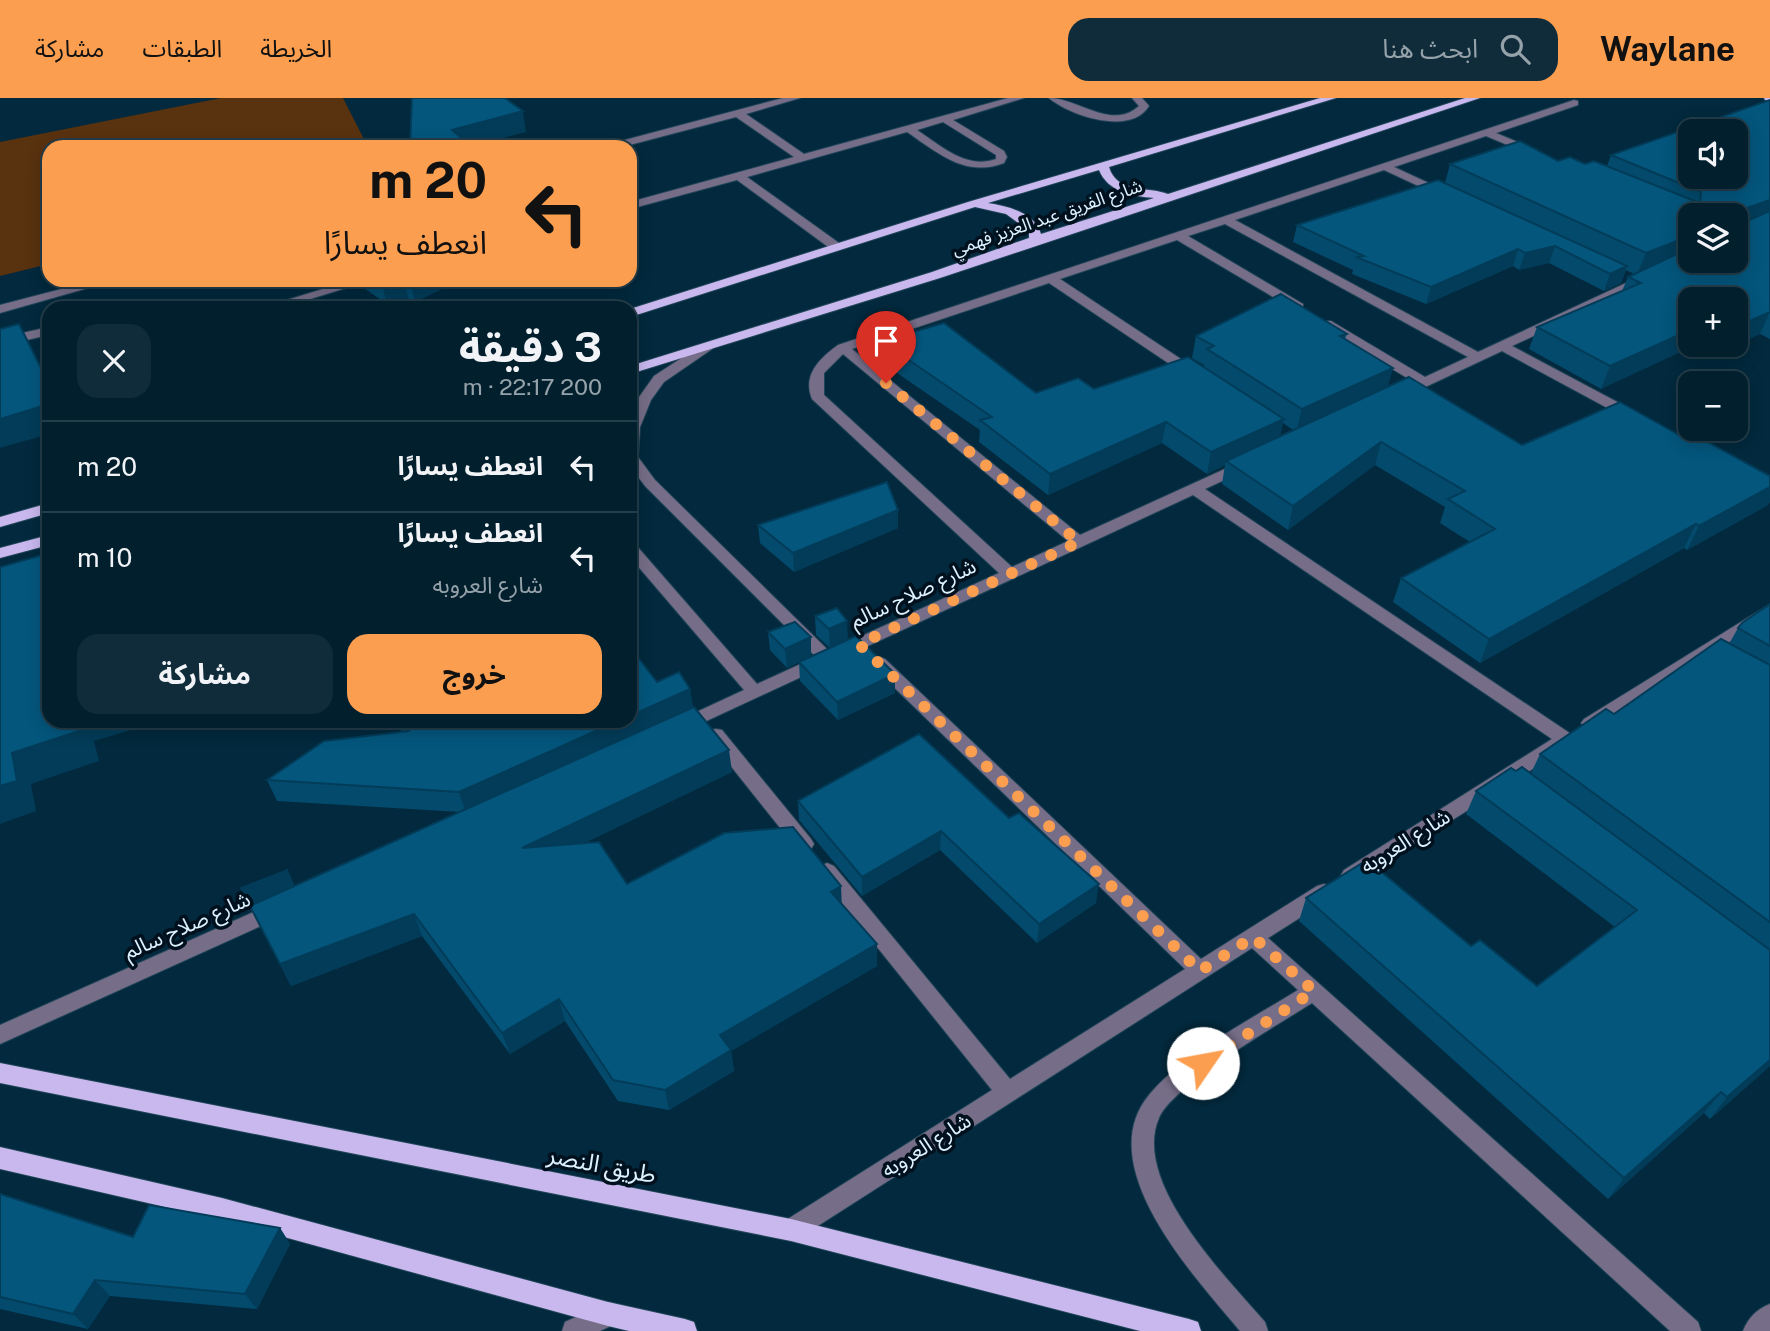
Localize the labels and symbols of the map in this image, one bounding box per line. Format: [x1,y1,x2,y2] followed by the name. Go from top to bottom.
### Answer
[949,175,1146,263] street label: شارع الفريق عبد العزيز فهمي
[856,311,916,383] pin
[846,553,981,636] street label: شارع صلاح سالم
[1356,804,1456,881] street label: شارع العروبه
[120,886,255,967] street label: شارع صلاح سالم
[1166,1026,1240,1100] position arrow
[877,1108,977,1185] street label: شارع العروبه
[544,1140,659,1190] street label: طريق النصر

